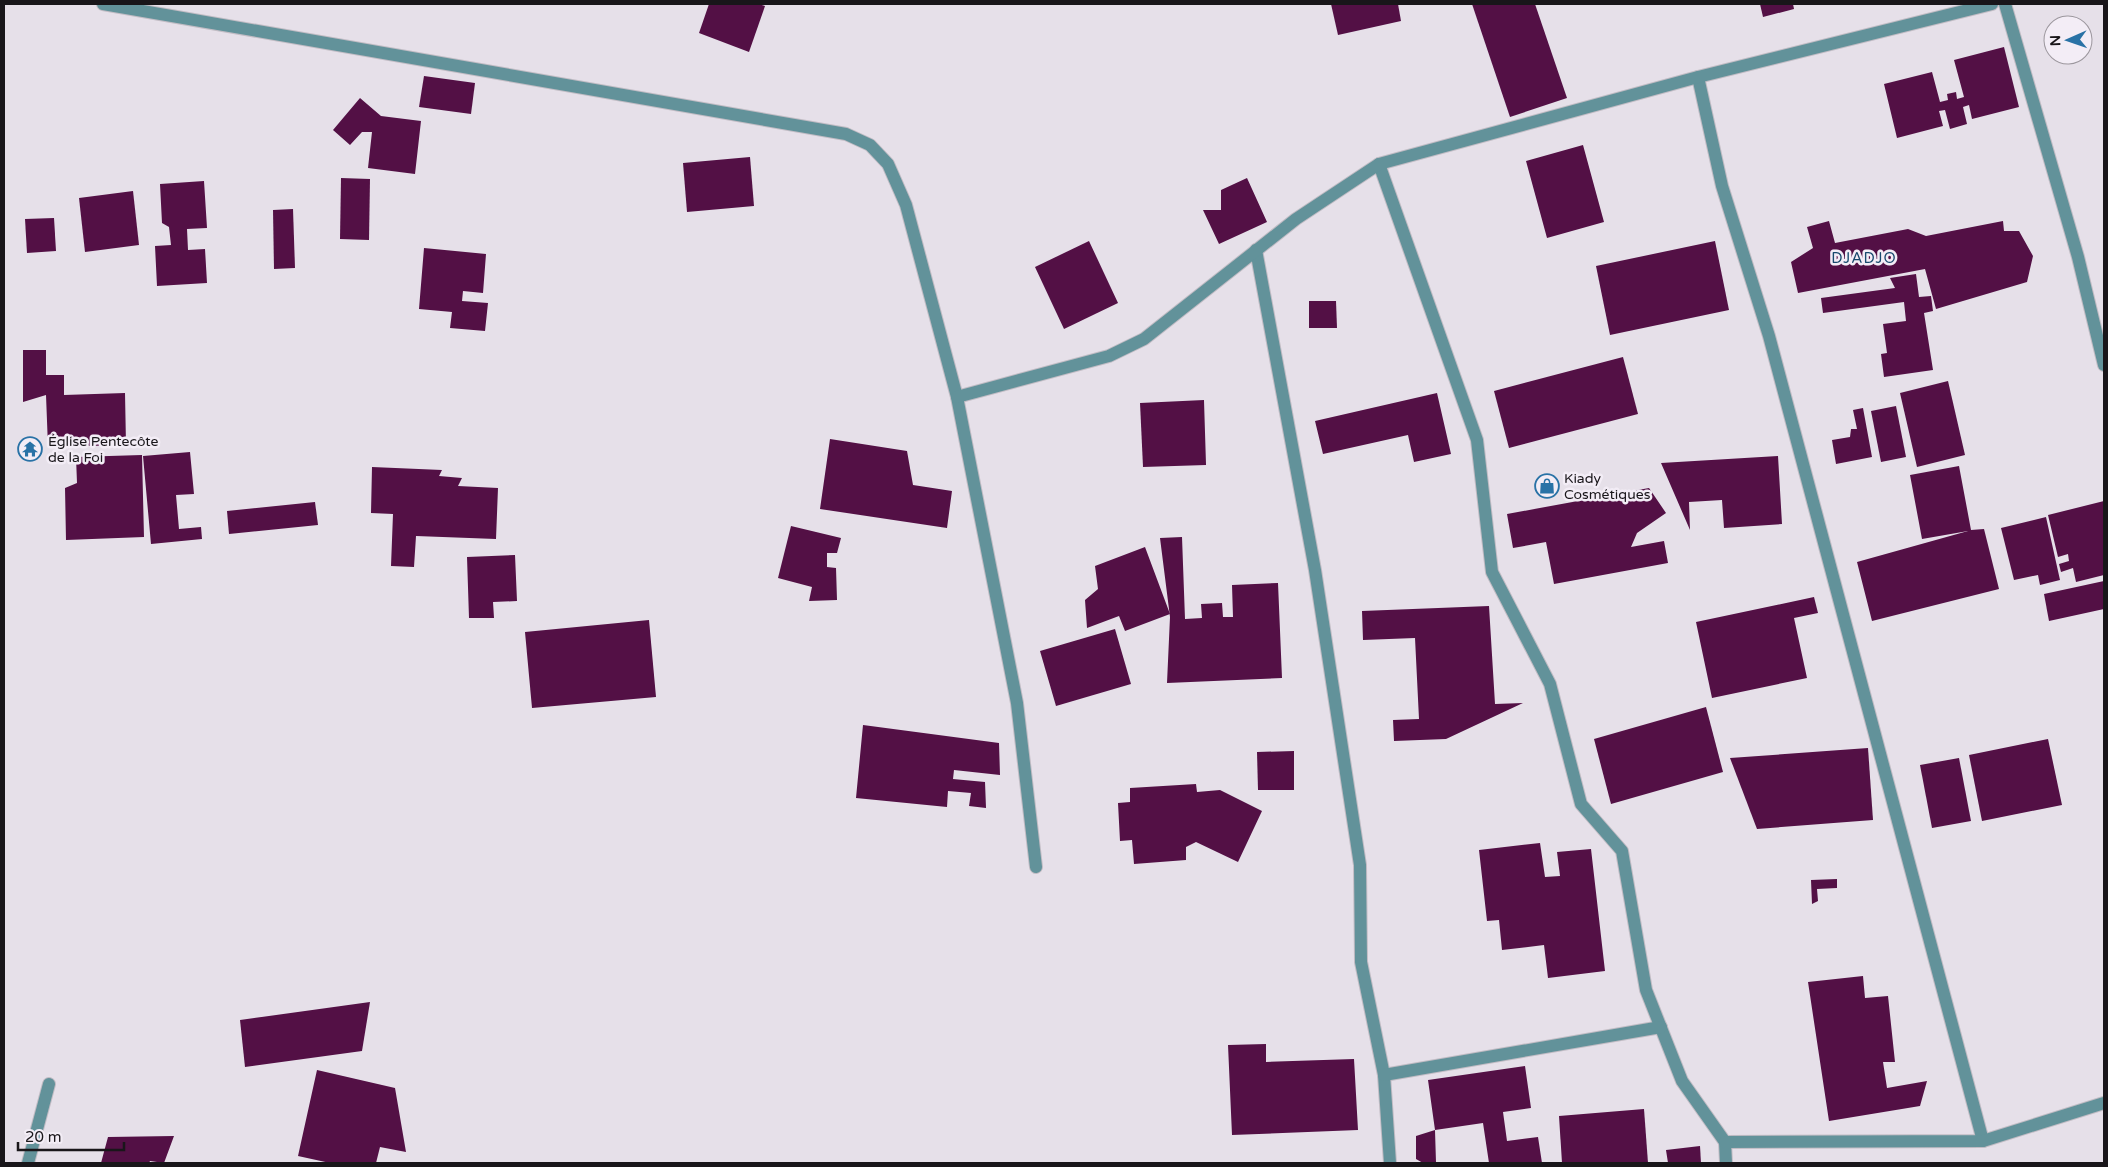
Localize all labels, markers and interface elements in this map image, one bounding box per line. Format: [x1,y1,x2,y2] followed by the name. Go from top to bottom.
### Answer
[2043,15,2093,65] north arrow
[2047,35,2064,46] text: N
[1831,249,1897,267] district label: DJADJO
[48,433,159,466] place label: Église Pentecôte de la Foi
[17,436,43,462] temple icon: Église Pentecôte de la Foi
[1564,470,1651,503] place label: Kiady Cosmétiques
[1534,473,1560,499] shop icon: Kiady Cosmétiques
[18,1120,124,1152] scale bar
[25,1128,62,1146] text: 20 m

